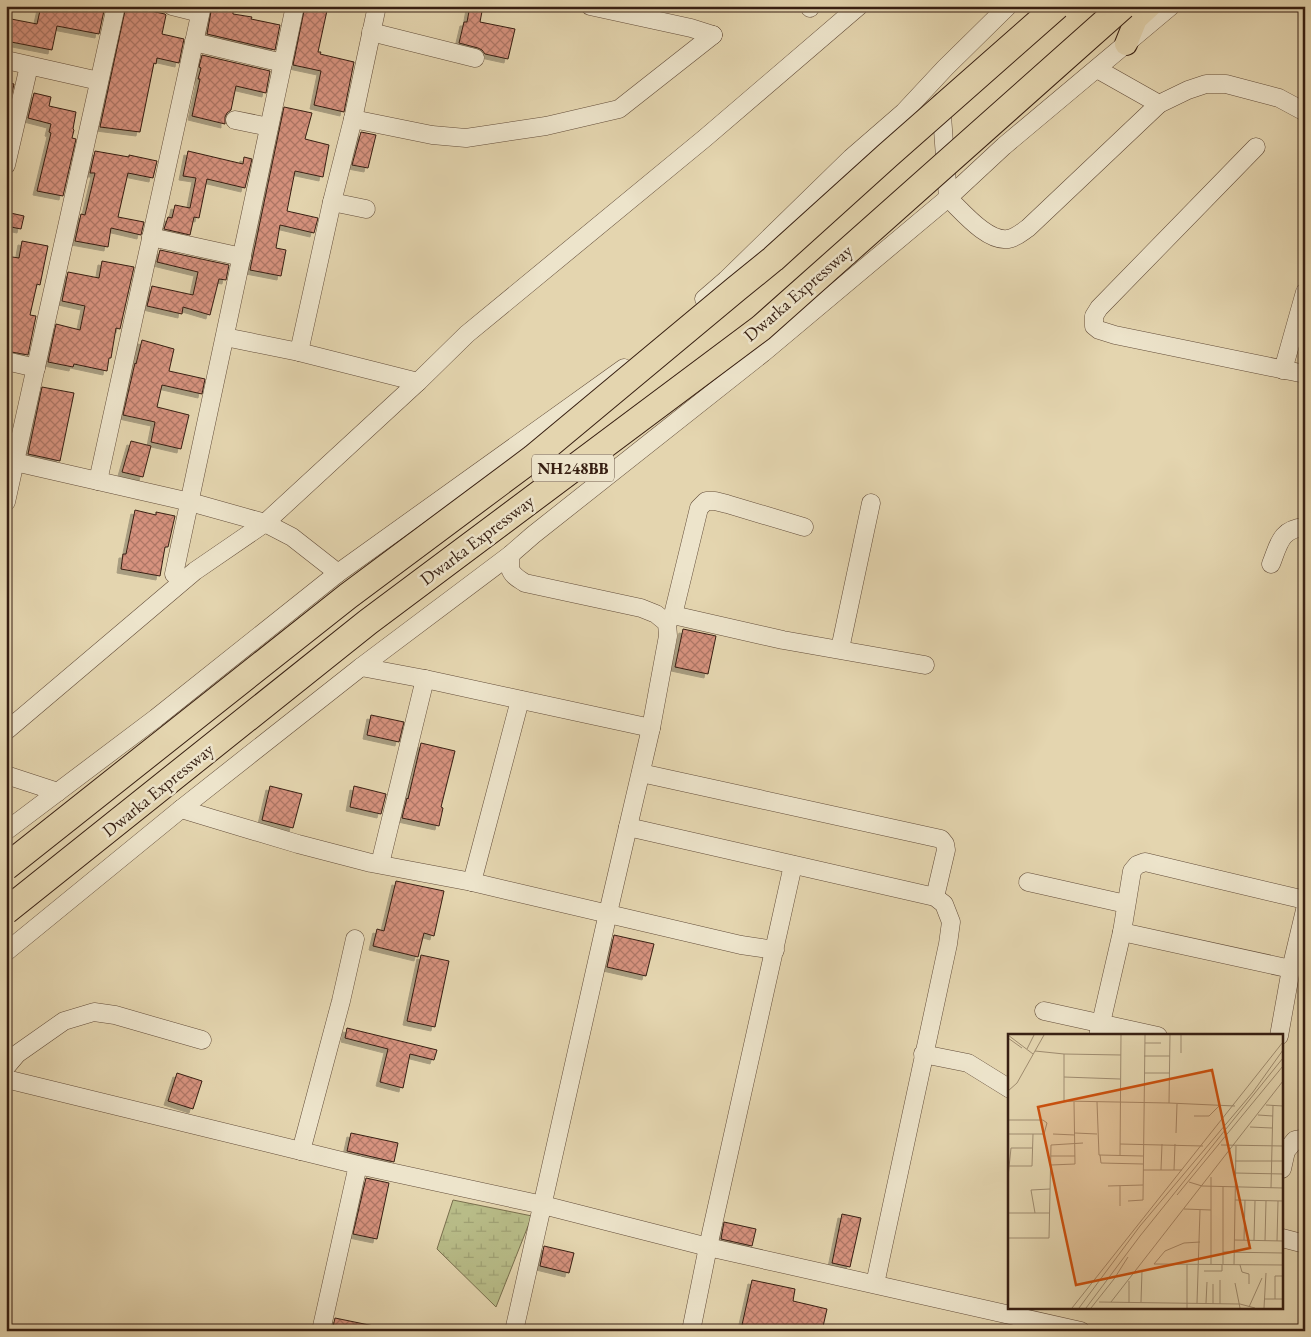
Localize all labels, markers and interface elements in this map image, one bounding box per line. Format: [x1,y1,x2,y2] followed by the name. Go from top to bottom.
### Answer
[738,239,857,346] street label: Dwarka Expressway
[532,454,614,482] road number: NH248BB
[415,489,538,590] street label: Dwarka Expressway
[97,738,218,842] street label: Dwarka Expressway
[1008,1034,1284,1310] inset map

